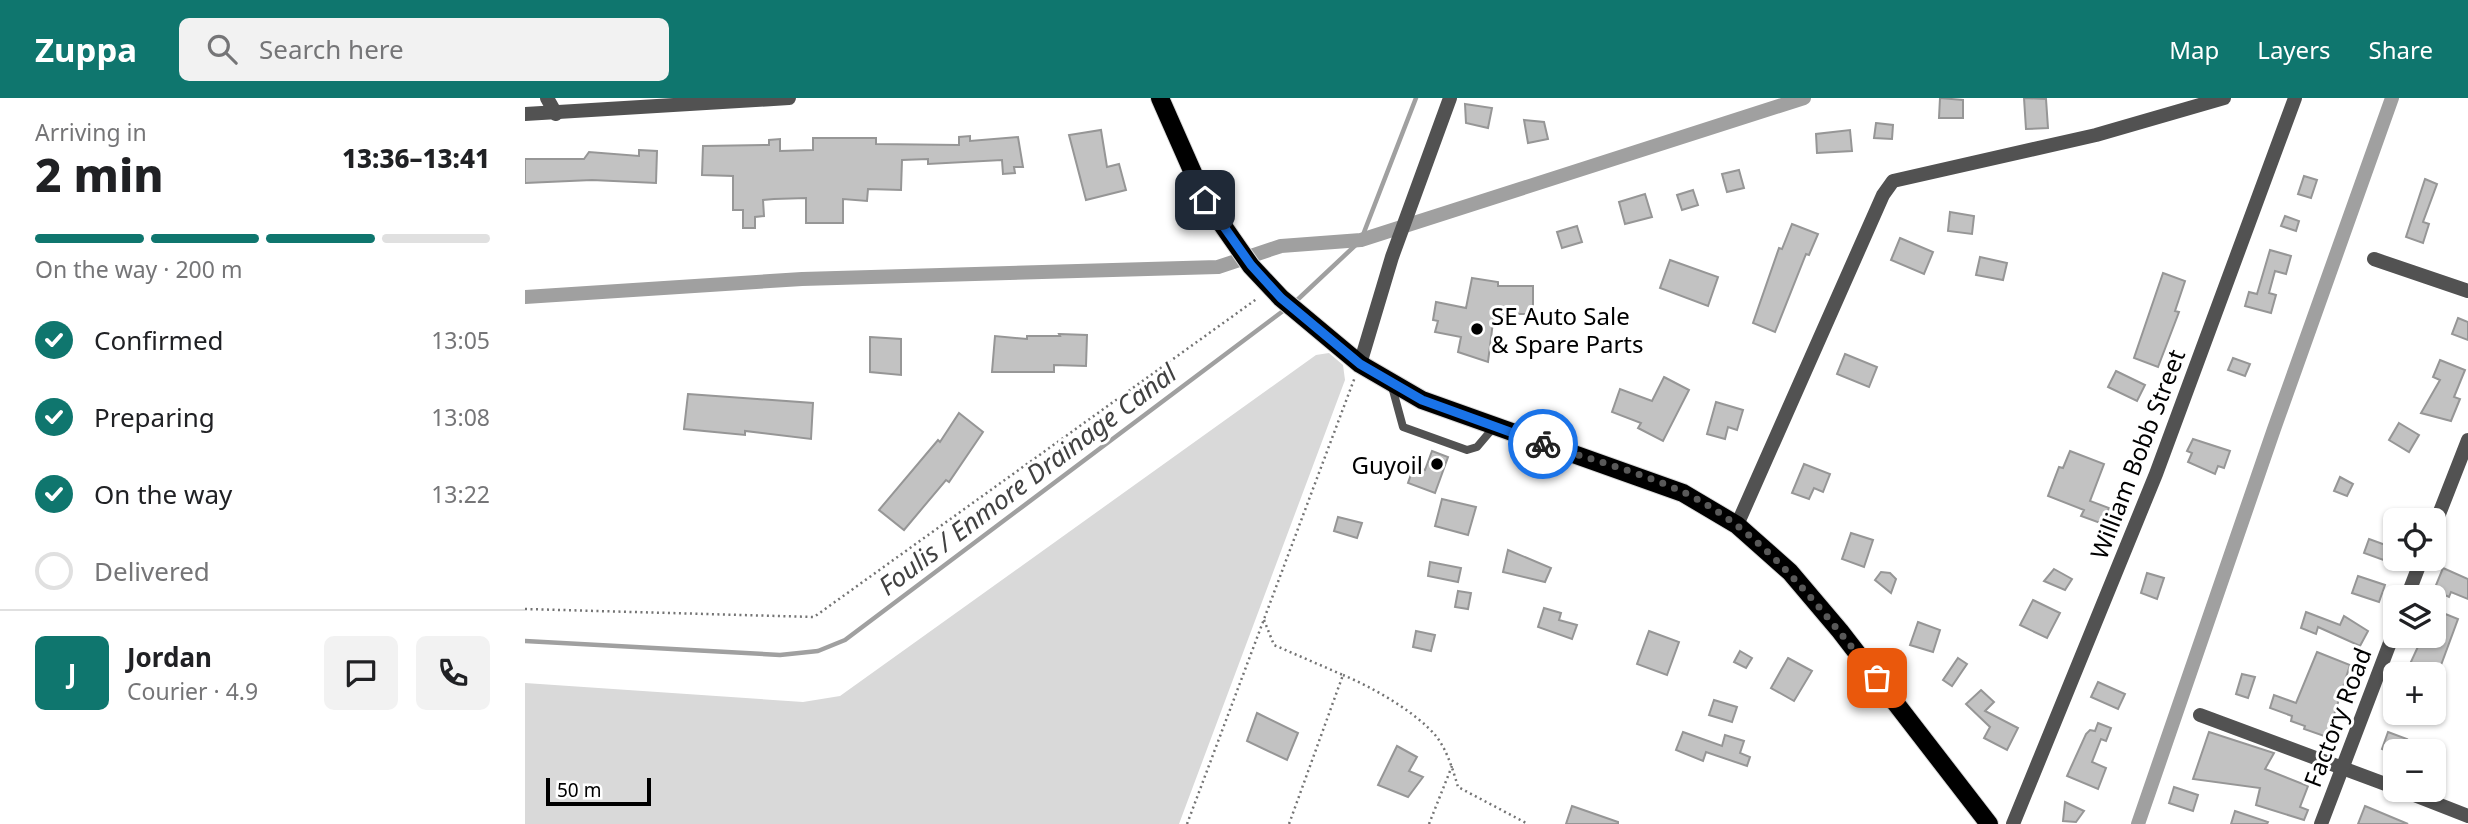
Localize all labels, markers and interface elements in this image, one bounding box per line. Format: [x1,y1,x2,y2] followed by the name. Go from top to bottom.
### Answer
[179,18,669,81] search box
[35,27,137,72] text: Zuppa
[203,30,241,68] icon: search
[259,31,404,67] text: Search here
[2169,33,2219,66] text: Map
[2257,33,2331,66] text: Layers
[2369,33,2433,66] text: Share
[35,116,147,148] text: Arriving in
[342,140,490,176] text: 13:36–13:41
[35,143,164,205] text: 2 min
[1175,170,1235,230] pin
[1186,181,1224,219] icon: home
[35,253,242,285] text: On the way · 200 m
[1491,299,1643,360] place label: SE Auto Sale & Spare Parts
[35,321,73,359] icon: check
[1469,321,1485,337] marker: SE Auto Sale & Spare Parts
[94,322,224,358] text: Confirmed
[431,324,490,356] text: 13:05
[2082,344,2192,564] street label: William Bobb Street
[871,354,1184,603] water label: Foulis / Enmore Drainage Canal
[35,398,73,436] icon: check
[94,399,215,435] text: Preparing
[431,401,490,433] text: 13:08
[1508,409,1578,479] courier
[1524,425,1562,463] icon: bike
[1352,448,1423,481] place label: Guyoil
[1429,456,1445,472] marker: Guyoil
[35,475,73,513] icon: check
[94,476,232,512] text: On the way
[431,478,490,510] text: 13:22
[2383,508,2446,802] map controls
[2383,508,2446,571] button: locate
[94,553,210,589] text: Delivered
[2383,585,2446,648] button: layers
[324,636,398,710] button: chat
[416,636,490,710] button: phone
[127,639,212,675] text: Jordan
[2295,643,2379,791] street label: Factory Road
[1847,648,1907,708] pin
[68,655,76,691] text: J
[1858,659,1896,697] icon: bag
[2383,662,2446,725] button: +
[127,675,258,707] text: Courier · 4.9
[2383,739,2446,802] button: −
[546,775,651,807] scale bar
[557,777,601,803] text: 50 m

